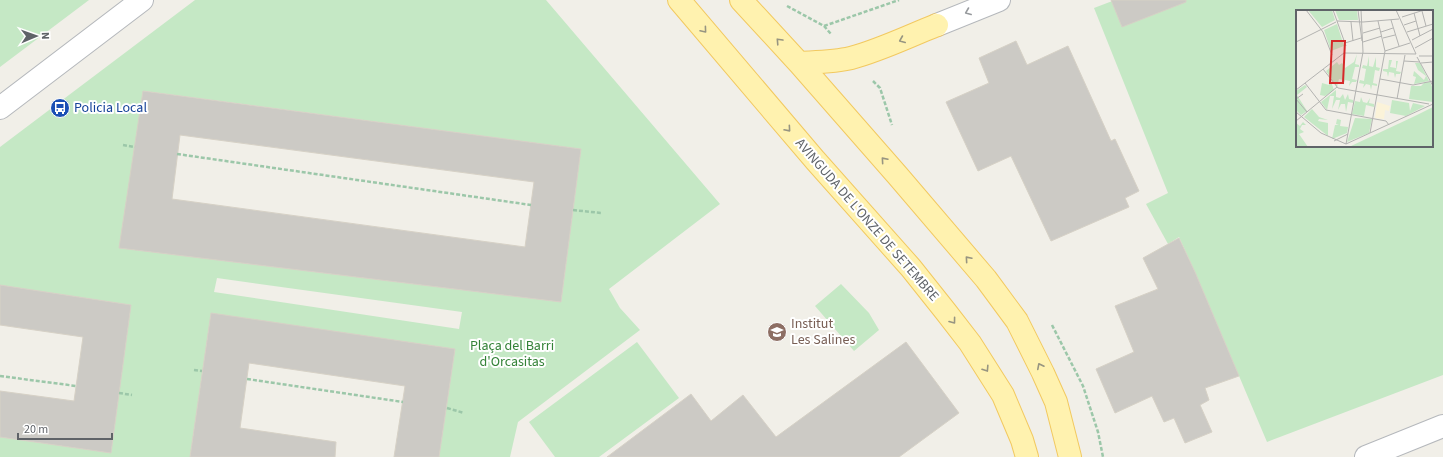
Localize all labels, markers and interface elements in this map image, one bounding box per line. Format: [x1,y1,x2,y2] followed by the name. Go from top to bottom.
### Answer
[965,8,972,16] one-way arrow
[1296,10,1433,147] inset map
[16,16,56,56] north arrow
[699,25,706,33] one-way arrow
[38,32,53,40] text: N
[898,35,906,43] one-way arrow
[776,38,784,46] one-way arrow
[49,97,71,119] bus stop icon: Policia Local
[74,98,147,118] place label: Policia Local
[783,124,790,131] one-way arrow
[791,134,943,306] street label: AVINGUDA DE L'ONZE DE SETEMBRE
[881,157,888,164] one-way arrow
[966,256,973,263] one-way arrow
[791,314,855,350] place label: Institut Les Salines
[948,316,955,323] one-way arrow
[766,321,788,343] school or university icon: Institut Les Salines
[470,336,554,372] park label: Plaça del Barri d'Orcasitas
[1037,363,1045,370] one-way arrow
[982,364,989,371] one-way arrow
[18,415,112,441] scale bar
[24,421,48,438] text: 20 m

